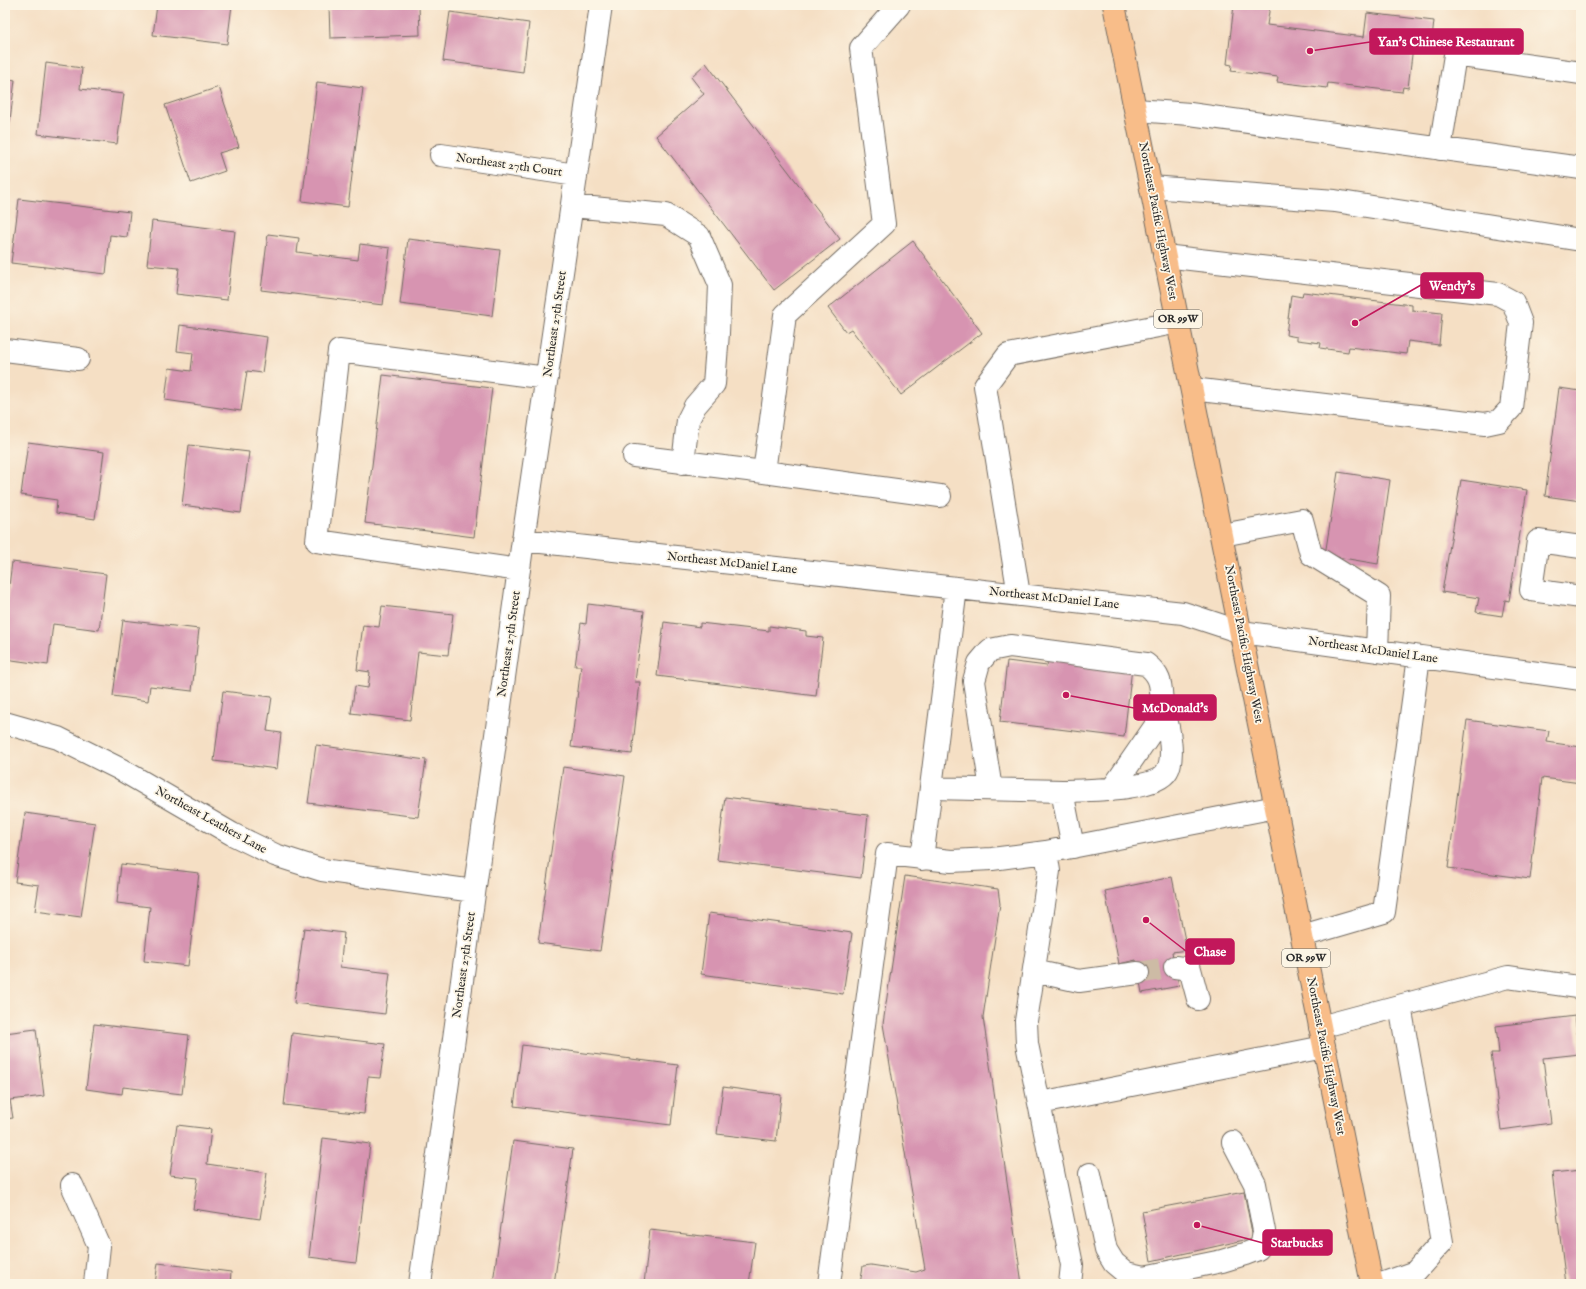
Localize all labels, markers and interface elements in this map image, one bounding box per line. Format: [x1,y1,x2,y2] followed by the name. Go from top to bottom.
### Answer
[1370,29,1523,54] callout: Yan's Chinese Restaurant
[1378,34,1515,51] text: Yan's Chinese Restaurant
[1135,141,1181,301] street label: Northeast Pacific Highway West
[455,150,563,180] street label: Northeast 27th Court
[540,270,570,378] street label: Northeast 27th Street
[1421,273,1483,298] callout: Wendy's
[1428,278,1475,295] text: Wendy's
[1154,310,1202,328] road number: OR 99W
[666,549,798,577] street label: Northeast McDaniel Lane
[1221,564,1267,724] street label: Northeast Pacific Highway West
[988,584,1120,612] street label: Northeast McDaniel Lane
[494,590,524,698] street label: Northeast 27th Street
[1307,633,1439,667] street label: Northeast McDaniel Lane
[1134,695,1216,720] callout: McDonald's
[1142,700,1208,717] text: McDonald's
[153,783,270,857] street label: Northeast Leathers Lane
[449,911,479,1019] street label: Northeast 27th Street
[1186,939,1234,964] callout: Chase
[1194,944,1226,961] text: Chase
[1282,949,1330,967] road number: OR 99W
[1303,976,1349,1136] street label: Northeast Pacific Highway West
[1263,1230,1332,1255] callout: Starbucks
[1271,1235,1324,1252] text: Starbucks

